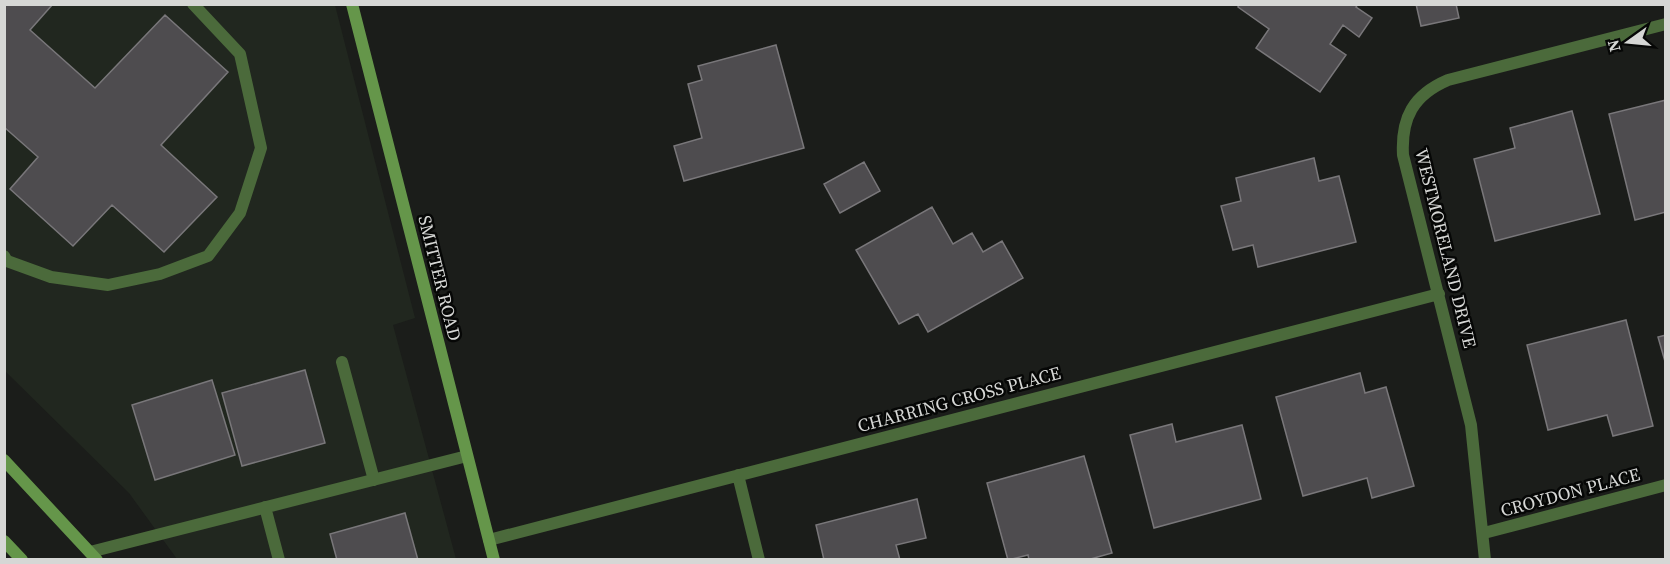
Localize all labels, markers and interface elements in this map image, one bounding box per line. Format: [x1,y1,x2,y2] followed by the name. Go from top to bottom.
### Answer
[1598,12,1658,72] north arrow
[1601,37,1626,54] text: N
[1409,146,1483,351] street label: WESTMORELAND DRIVE
[412,213,468,343] street label: SMITTER ROAD
[855,360,1063,438] street label: CHARRING CROSS PLACE
[1497,461,1643,523] street label: CROYDON PLACE

